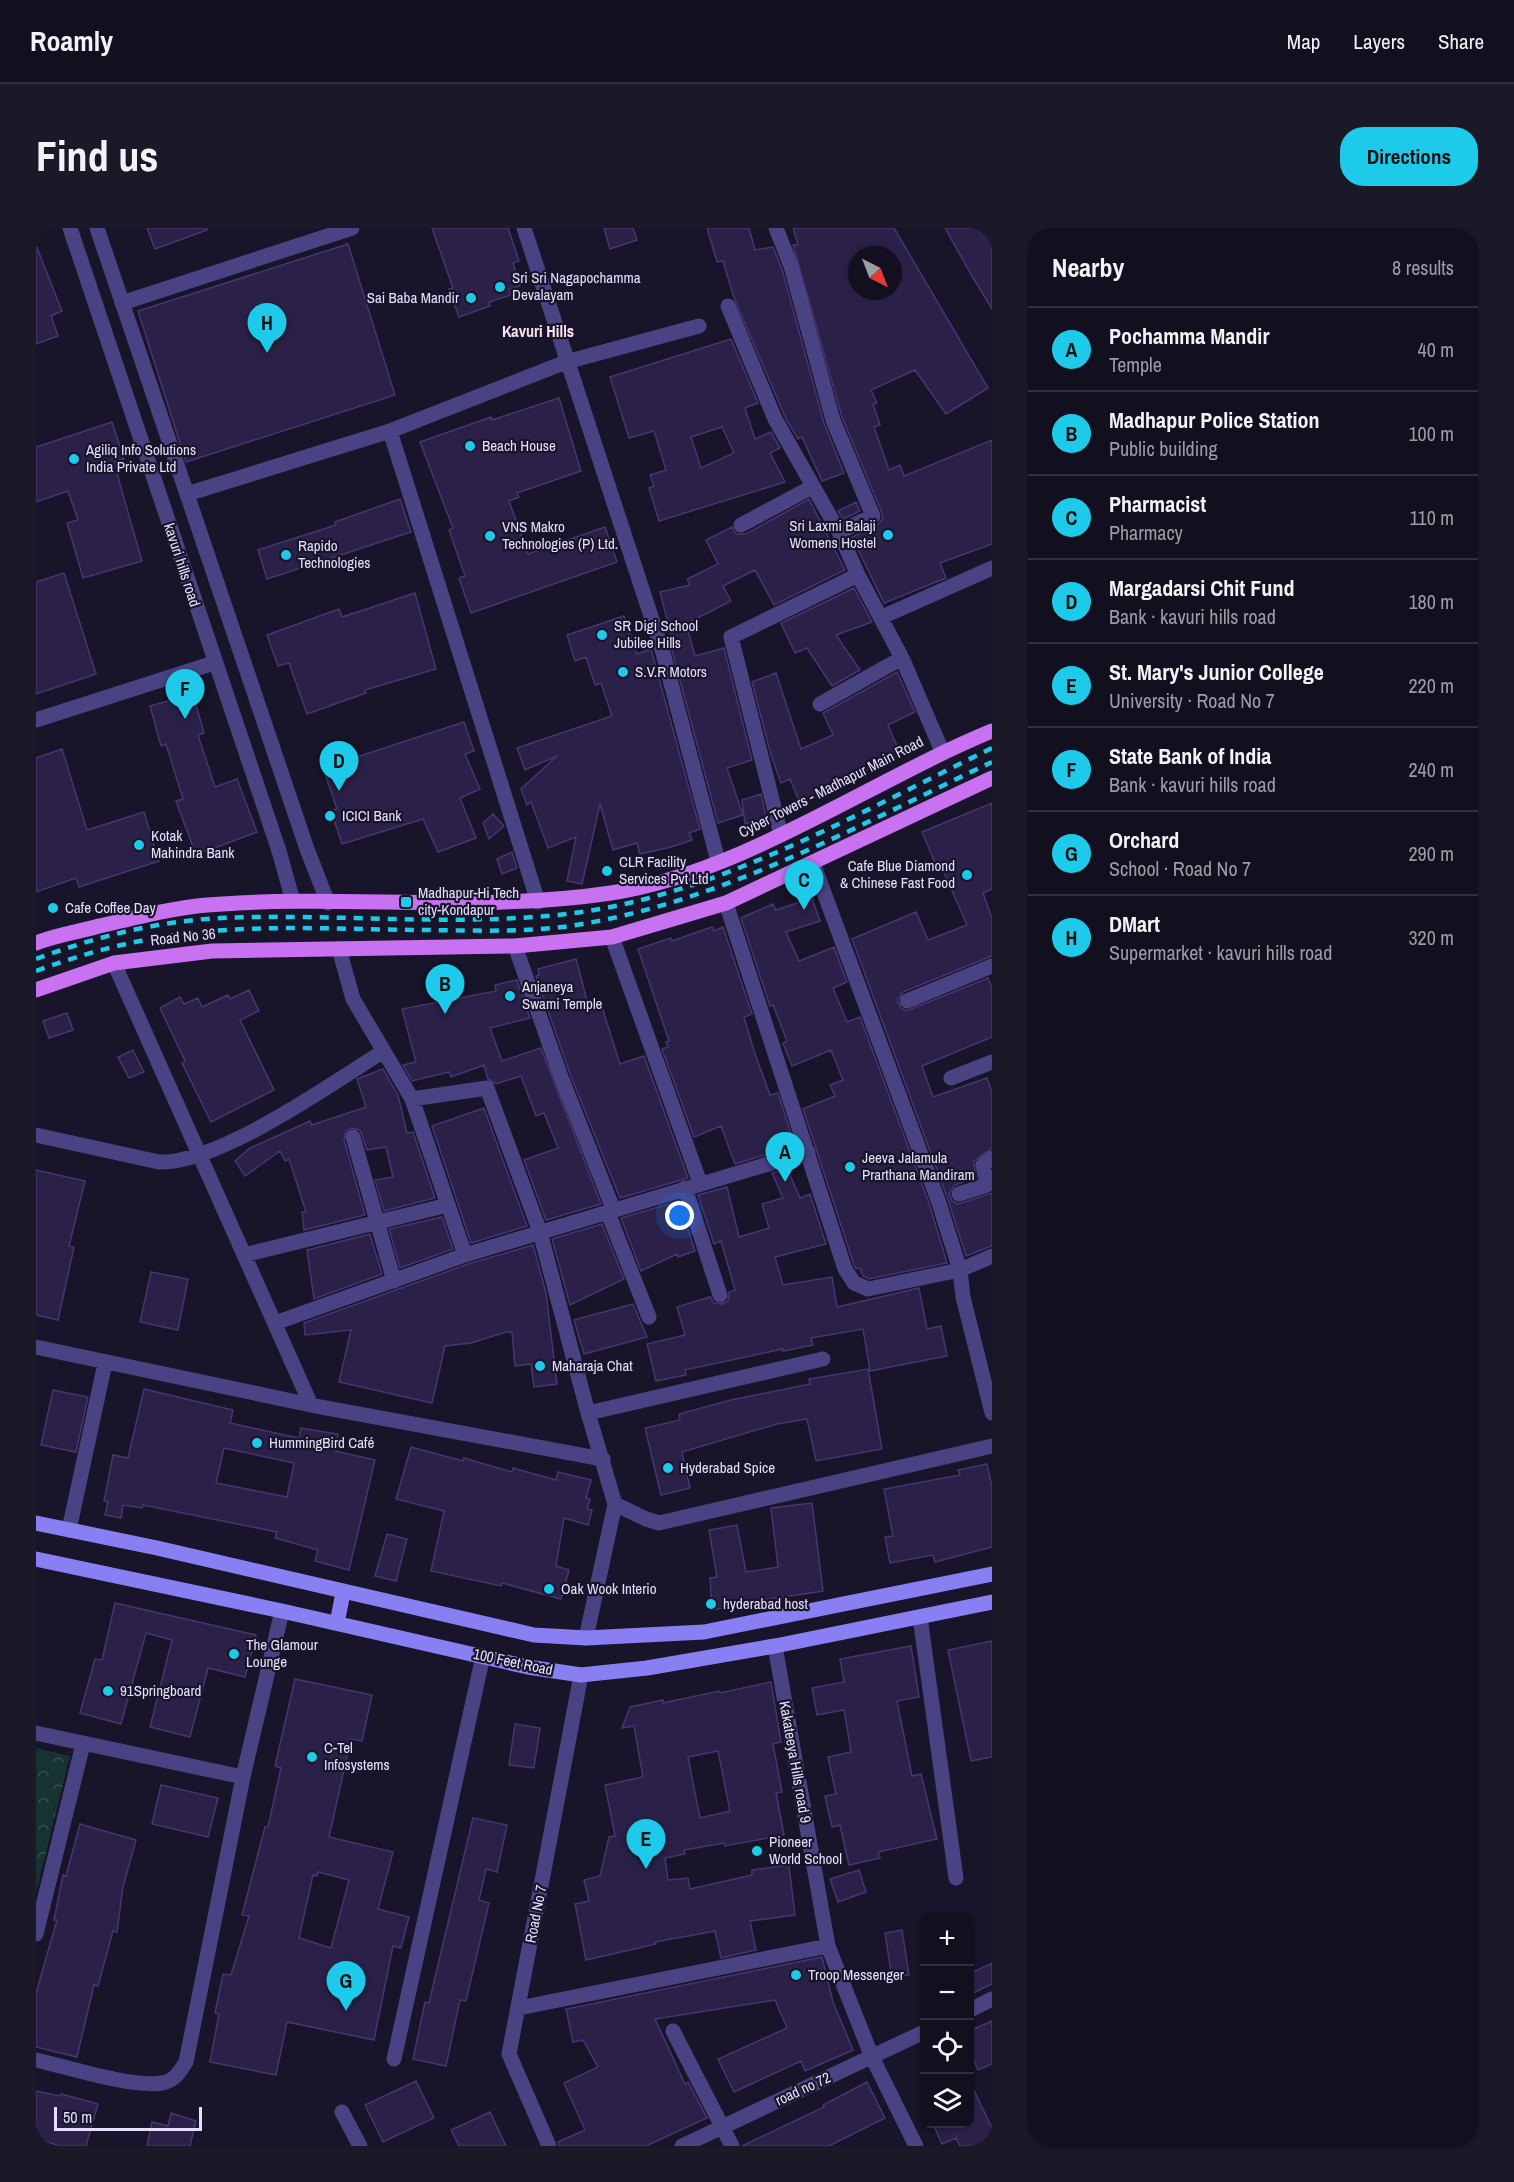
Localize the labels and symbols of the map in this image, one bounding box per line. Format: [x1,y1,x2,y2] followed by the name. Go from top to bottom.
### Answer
[848,246,902,300] north arrow
[512,267,641,305] place label: Sri Sri Nagapochamma Devalayam
[493,280,507,294] marker: Sri Sri Nagapochamma Devalayam
[367,287,459,308] place label: Sai Baba Mandir
[464,291,478,305] marker: Sai Baba Mandir
[248,304,286,353] pin: H
[502,320,574,342] district label: Kavuri Hills
[482,435,556,456] place label: Beach House
[85,439,196,477] place label: Agiliq Info Solutions India Private Ltd
[463,439,477,453] marker: Beach House
[67,452,81,466] marker: Agiliq Info Solutions India Private Ltd
[789,515,876,553] place label: Sri Laxmi Balaji Womens Hostel
[502,516,618,554] place label: VNS Makro Technologies (P) Ltd.
[159,520,206,609] street label: kavuri hills road
[881,528,895,542] marker: Sri Laxmi Balaji Womens Hostel
[483,529,497,543] marker: VNS Makro Technologies (P) Ltd.
[298,535,370,573] place label: Rapido Technologies
[279,548,293,562] marker: Rapido Technologies
[614,615,698,653] place label: SR Digi School Jubilee Hills
[595,628,609,642] marker: SR Digi School Jubilee Hills
[635,661,707,682] place label: S.V.R Motors
[616,665,630,679] marker: S.V.R Motors
[166,670,204,719] pin: F
[735,731,927,842] street label: Cyber Towers - Madhapur Main Road
[320,742,358,791] pin: D
[342,805,402,826] place label: ICICI Bank
[323,809,337,823] marker: ICICI Bank
[151,825,235,863] place label: Kotak Mahindra Bank
[132,838,146,852] marker: Kotak Mahindra Bank
[619,851,709,889] place label: CLR Facility Services Pvt Ltd
[840,855,955,893] place label: Cafe Blue Diamond & Chinese Fast Food
[784,860,824,910] pin: C
[600,864,614,878] marker: CLR Facility Services Pvt Ltd
[960,868,974,882] marker: Cafe Blue Diamond & Chinese Fast Food
[418,882,519,920] place label: Madhapur-Hi Tech city-Kondapur
[399,895,413,909] marker: Madhapur-Hi Tech city-Kondapur
[65,897,157,918] place label: Cafe Coffee Day
[46,901,60,915] marker: Cafe Coffee Day
[149,923,217,950] street label: Road No 36
[426,964,464,1014] pin: B
[521,976,603,1014] place label: Anjaneya Swami Temple
[503,989,517,1003] marker: Anjaneya Swami Temple
[766,1132,804,1182] pin: A
[862,1147,975,1185] place label: Jeeva Jalamula Prarthana Mandiram
[843,1160,857,1174] marker: Jeeva Jalamula Prarthana Mandiram
[665,1201,694,1230] your location
[552,1355,633,1376] place label: Maharaja Chat
[533,1359,547,1373] marker: Maharaja Chat
[269,1432,374,1453] place label: HummingBird Café
[250,1436,264,1450] marker: HummingBird Café
[680,1457,775,1478] place label: Hyderabad Spice
[661,1461,675,1475] marker: Hyderabad Spice
[561,1578,657,1599] place label: Oak Wook Interio
[542,1582,556,1596] marker: Oak Wook Interio
[723,1593,808,1614] place label: hyderabad host
[704,1597,718,1611] marker: hyderabad host
[246,1634,318,1672] place label: The Glamour Lounge
[471,1643,555,1680] street label: 100 Feet Road
[227,1647,241,1661] marker: The Glamour Lounge
[120,1680,201,1701] place label: 91Springboard
[101,1684,115,1698] marker: 91Springboard
[774,1699,817,1825] street label: Kakateeya Hills road 9
[324,1737,390,1775] place label: C-Tel Infosystems
[305,1750,319,1764] marker: C-Tel Infosystems
[626,1820,666,1869] pin: E
[769,1831,842,1869] place label: Pioneer World School
[750,1844,764,1858] marker: Pioneer World School
[520,1883,551,1945] street label: Road No 7
[326,1962,366,2011] pin: G
[808,1964,904,1985] place label: Troop Messenger
[789,1968,803,1982] marker: Troop Messenger
[772,2067,834,2110] street label: road no 72
[54,2104,202,2132] scale bar

